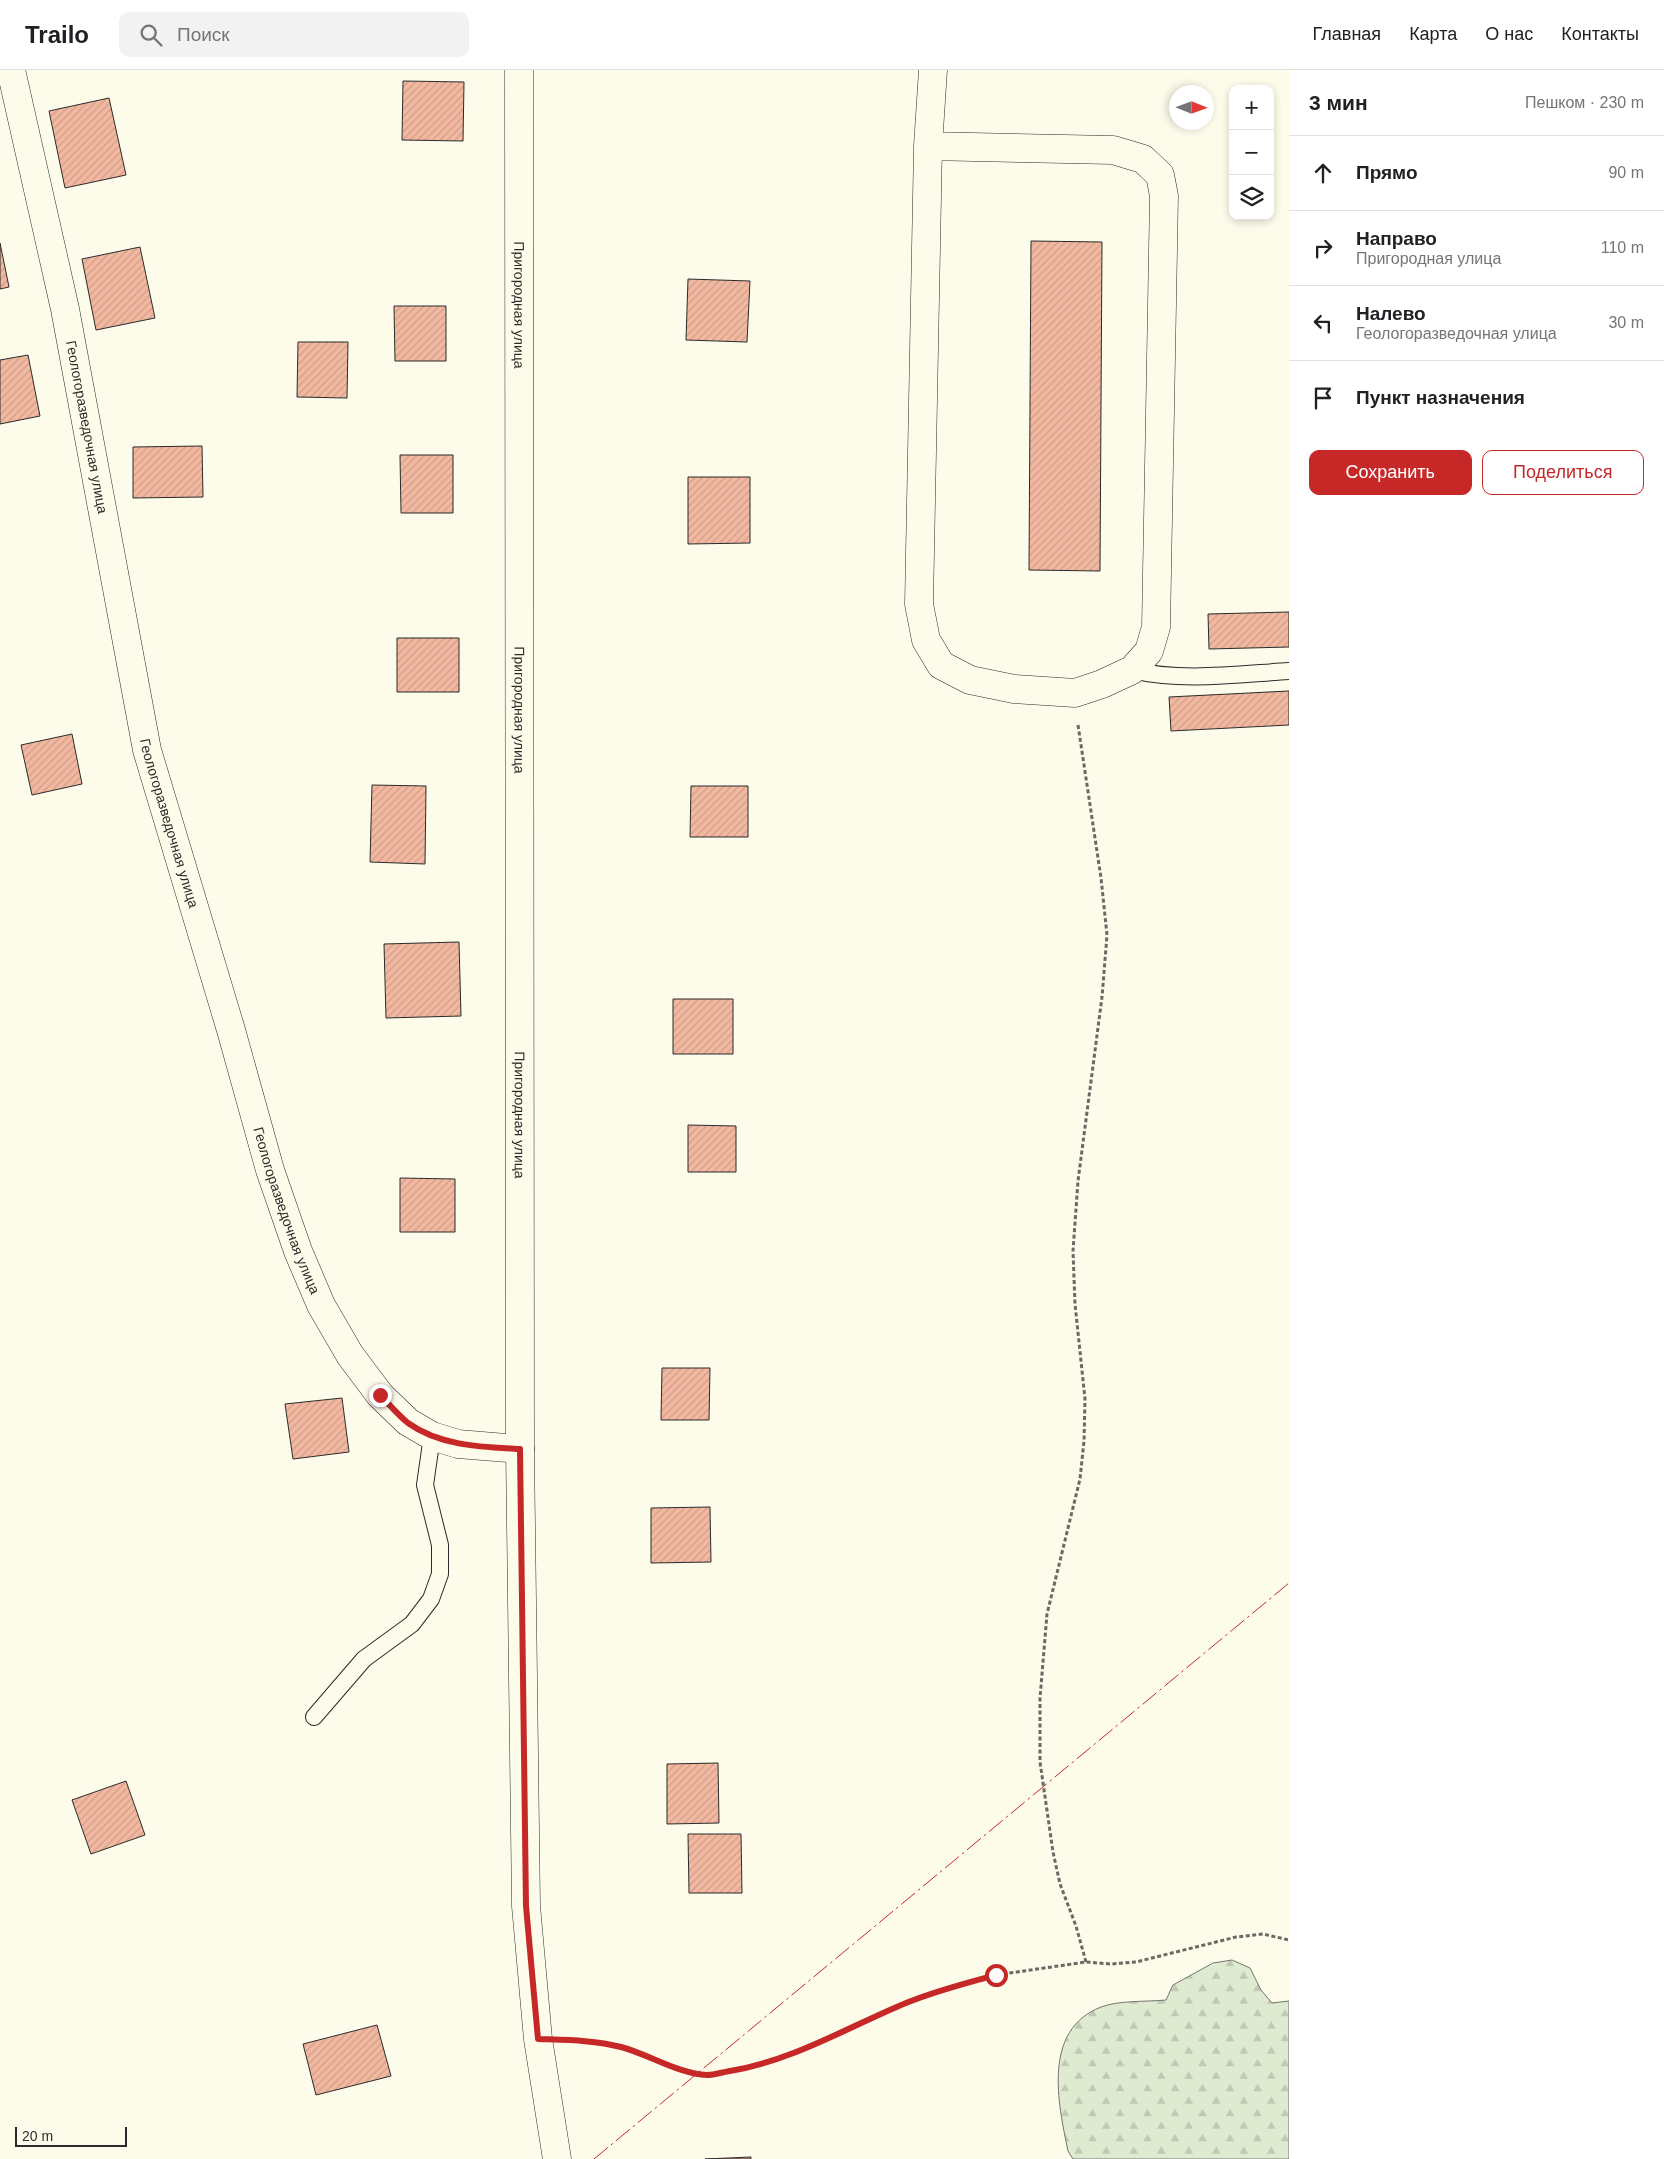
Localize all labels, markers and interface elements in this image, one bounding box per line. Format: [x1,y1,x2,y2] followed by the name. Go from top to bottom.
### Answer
[119,12,469,57] search box
[25,21,89,48] text: Trailo
[137,21,165,49] icon: search
[177,24,230,45] text: Поиск
[1313,24,1381,44] text: Главная
[1409,24,1457,44] text: Карта
[1485,24,1533,44] text: О нас
[1561,24,1639,44] text: Контакты
[1169,85,1214,130] north arrow
[1229,85,1274,220] map controls
[1229,85,1274,130] button: +
[1309,91,1368,114] text: 3 мин
[1525,94,1644,111] text: Пешком · 230 m
[1229,130,1274,175] button: −
[1309,159,1337,187] icon: ahead
[1356,162,1418,183] text: Прямо
[1608,164,1644,181] text: 90 m
[1229,175,1274,220] button: layers
[1356,228,1437,249] text: Направо
[1309,234,1337,262] icon: right
[1601,239,1644,256] text: 110 m
[511,241,527,369] street label: Пригородная улица
[1356,250,1501,267] text: Пригородная улица
[1356,303,1426,324] text: Налево
[1309,309,1337,337] icon: left
[1608,314,1644,331] text: 30 m
[1356,325,1557,342] text: Геологоразведочная улица
[63,339,111,515] street label: Геологоразведочная улица
[1309,384,1337,412] icon: arrive
[1356,387,1525,408] text: Пункт назначения
[1309,450,1472,495] button: Сохранить
[1482,450,1644,495] button: Поделиться
[511,646,528,774] street label: Пригородная улица
[137,737,202,910] street label: Геологоразведочная улица
[512,1051,528,1179] street label: Пригородная улица
[250,1125,323,1297] street label: Геологоразведочная улица
[369,1384,392,1407] route end
[985,1964,1008,1987] route start
[15,2124,128,2147] scale bar
[22,2128,53,2144] text: 20 m

